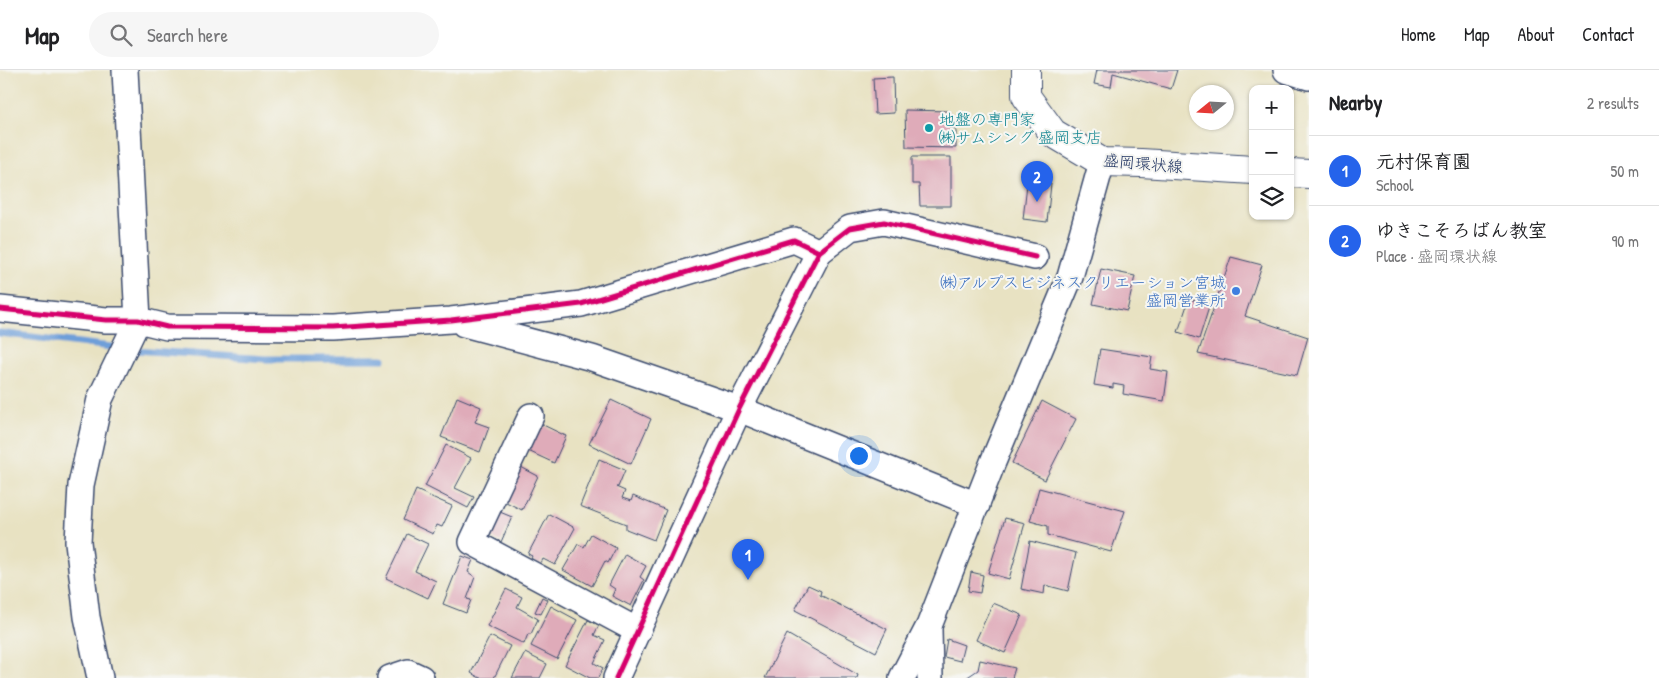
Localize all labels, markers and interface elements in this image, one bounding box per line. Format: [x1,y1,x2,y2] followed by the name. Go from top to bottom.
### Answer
[89,12,439,57] search box
[25,19,59,51] text: Map
[107,21,135,49] icon: search
[147,22,228,48] text: Search here
[1401,22,1436,47] text: Home
[1464,22,1489,47] text: Map
[1517,22,1554,47] text: About
[1582,22,1634,47] text: Contact
[1189,85,1234,130] north arrow
[1249,85,1294,220] map controls
[1249,85,1294,130] button: +
[1329,88,1382,117] text: Nearby
[1587,92,1639,114] text: 2 results
[939,108,1102,148] place label: 地盤の専門家 ㈱サムシング 盛岡支店
[923,122,935,134] marker: 地盤の専門家 ㈱サムシング 盛岡支店
[1249,130,1294,175] button: −
[1376,148,1471,174] text: 元村保育園
[1102,149,1184,177] street label: 盛岡環状線
[1342,160,1348,182] text: 1
[1611,160,1639,182] text: 50 m
[1021,161,1053,202] pin: 2
[1376,174,1413,196] text: School
[1249,175,1294,220] button: layers
[1376,217,1547,243] text: ゆきこそろばん教室
[1341,230,1349,252] text: 2
[1611,230,1639,252] text: 90 m
[1376,245,1497,267] text: Place · 盛岡環状線
[941,271,1226,311] place label: ㈱アルプスビジネスクリエーション宮城 盛岡営業所
[1230,285,1242,297] marker: ㈱アルプスビジネスクリエーション宮城 盛岡営業所
[846,443,872,469] your location
[732,539,764,580] pin: 1

